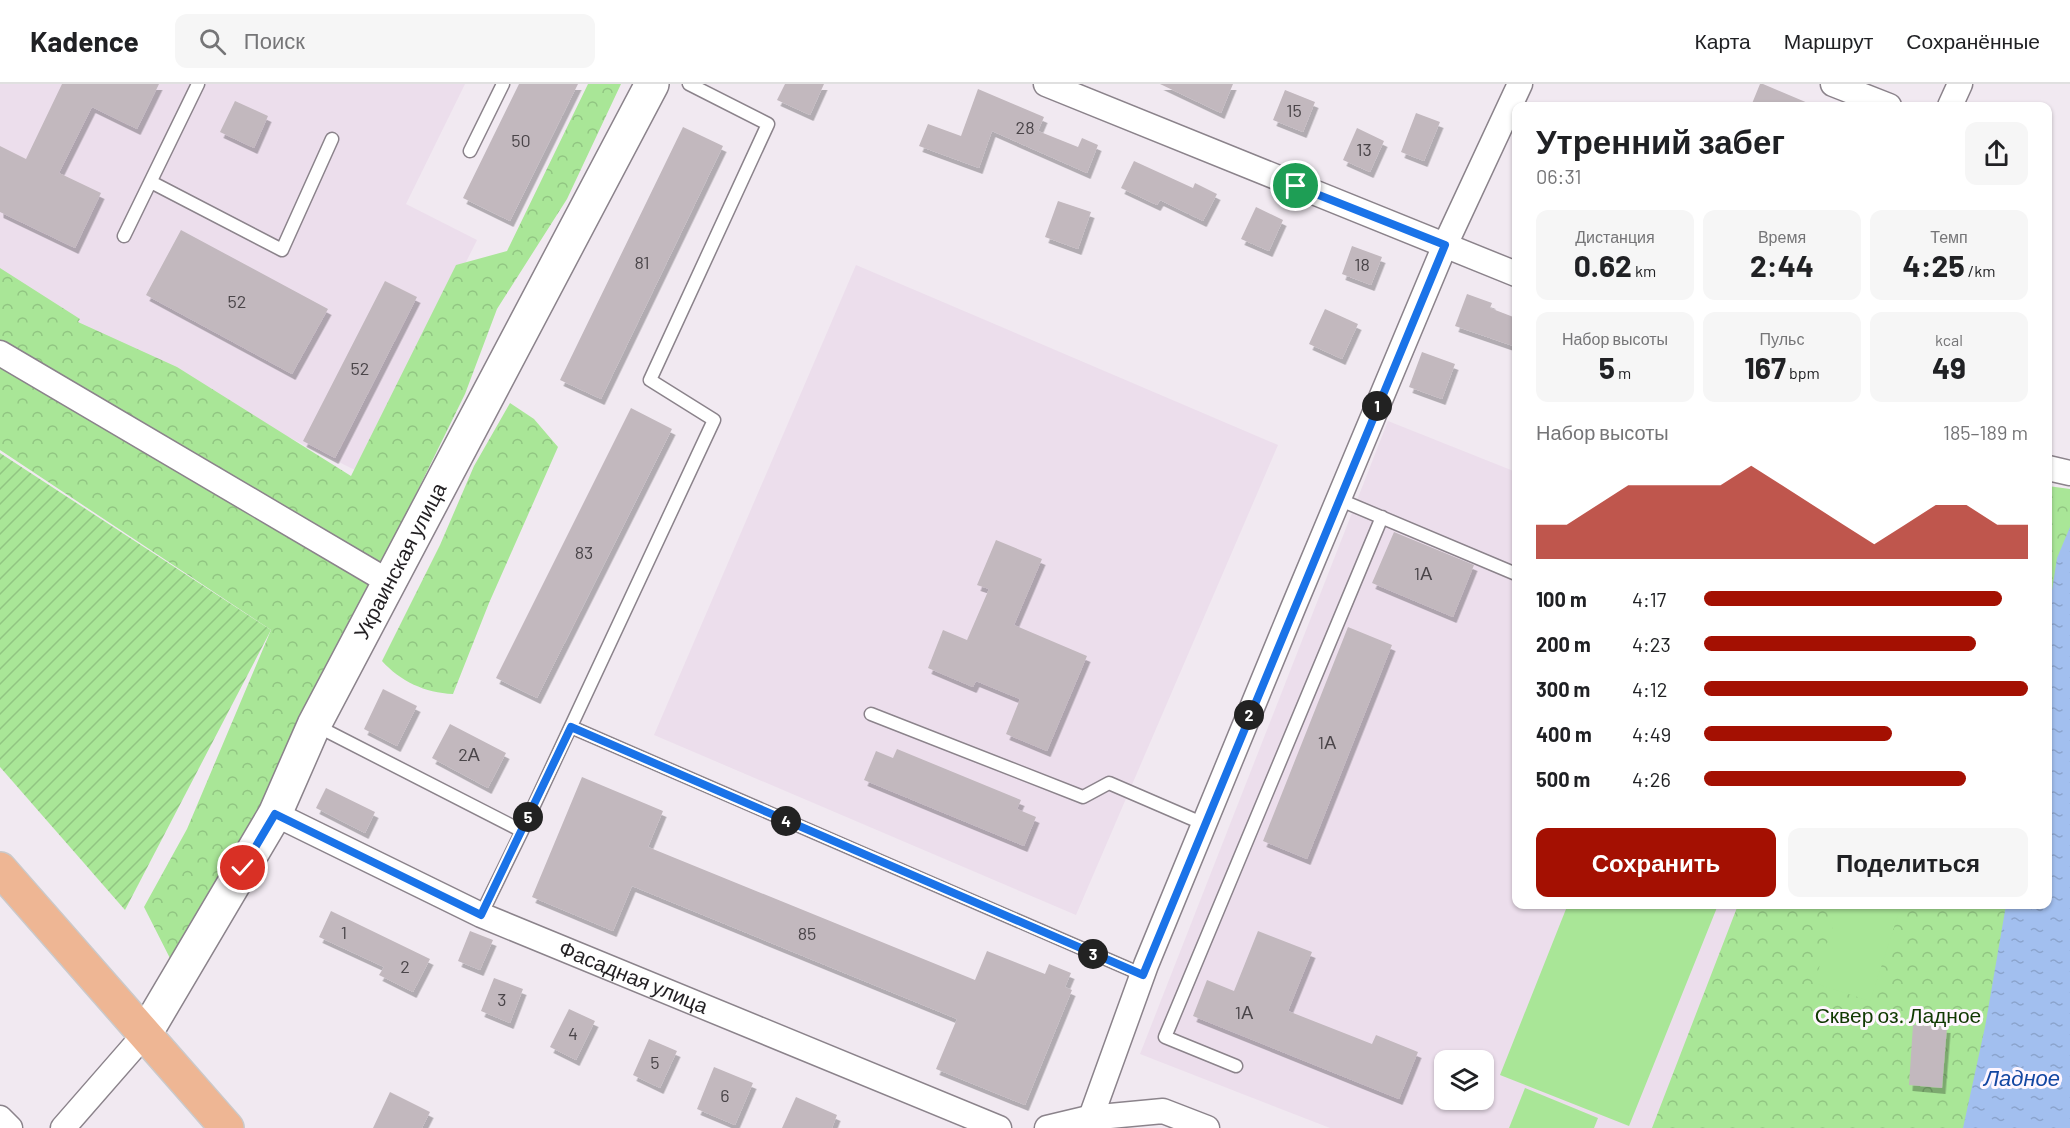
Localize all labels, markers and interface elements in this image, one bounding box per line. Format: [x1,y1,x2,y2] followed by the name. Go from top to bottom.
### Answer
[175,14,595,68] search box
[30,24,139,58] text: Kadence
[196,25,229,58] icon: search
[244,27,305,53] text: Поиск
[1695,28,1751,53] text: Карта
[1784,28,1873,53] text: Маршрут
[1906,28,2040,53] text: Сохранённые
[1286,99,1302,121] house number: 15
[1015,116,1035,138] house number: 28
[1536,121,1785,161] text: Утренний забег
[1965,122,2028,185] button: share
[511,129,531,151] house number: 50
[1356,138,1372,160] house number: 13
[1270,160,1321,211] pin
[1536,164,1582,188] text: 06:31
[1279,169,1312,202] icon: arrive
[1575,227,1655,246] text: Дистанция
[1758,227,1806,246] text: Время
[1930,227,1968,246] text: Темп
[1574,247,1632,283] text: 0.62
[1750,247,1814,283] text: 2:44
[1903,247,1965,283] text: 4:25
[634,251,650,273] house number: 81
[1354,253,1370,275] house number: 18
[1632,261,1656,280] text: km
[1965,261,1995,280] text: /km
[228,290,246,312] house number: 52
[1562,329,1668,348] text: Набор высоты
[1760,329,1804,348] text: Пульс
[1935,330,1963,349] text: kcal
[1599,349,1615,385] text: 5
[1744,349,1786,385] text: 167
[1932,349,1966,385] text: 49
[351,357,369,379] house number: 52
[1615,363,1631,382] text: m
[1786,363,1820,382] text: bpm
[1362,391,1392,421] pin: 1
[1374,396,1380,415] text: 1
[1536,420,1669,444] text: Набор высоты
[1943,420,2028,444] text: 185–189 m
[348,478,451,643] street label: Украинская улица
[575,541,593,563] house number: 83
[1414,562,1432,584] house number: 1А
[1536,587,1587,611] text: 100 m
[1632,587,1666,611] text: 4:17
[1536,632,1591,656] text: 200 m
[1632,632,1671,656] text: 4:23
[1536,677,1590,701] text: 300 m
[1632,677,1668,701] text: 4:12
[1234,700,1264,730] pin: 2
[1245,705,1253,724] text: 2
[1536,722,1592,746] text: 400 m
[1632,722,1671,746] text: 4:49
[1318,731,1336,753] house number: 1А
[458,743,480,765] house number: 2А
[1536,767,1590,791] text: 500 m
[1632,767,1671,791] text: 4:26
[513,802,543,832] pin: 5
[771,806,801,836] pin: 4
[524,807,532,826] text: 5
[781,811,791,830] text: 4
[1536,828,1776,897] button: Сохранить
[1788,828,2028,897] button: Поделиться
[217,842,268,893] pin
[226,851,259,884] icon: check
[341,921,347,943] house number: 1
[798,922,816,944] house number: 85
[556,934,712,1018] street label: Фасадная улица
[1078,939,1108,969] pin: 3
[1089,944,1097,963] text: 3
[400,955,410,977] house number: 2
[497,988,507,1010] house number: 3
[1235,1001,1253,1023] house number: 1А
[1815,1002,1981,1027] park label: Сквер оз. Ладное
[568,1022,578,1044] house number: 4
[1434,1050,1494,1110] map controls
[1434,1050,1494,1110] button: layers
[650,1051,660,1073] house number: 5
[1982,1064,2060,1090] water label: Ладное
[720,1084,730,1106] house number: 6

